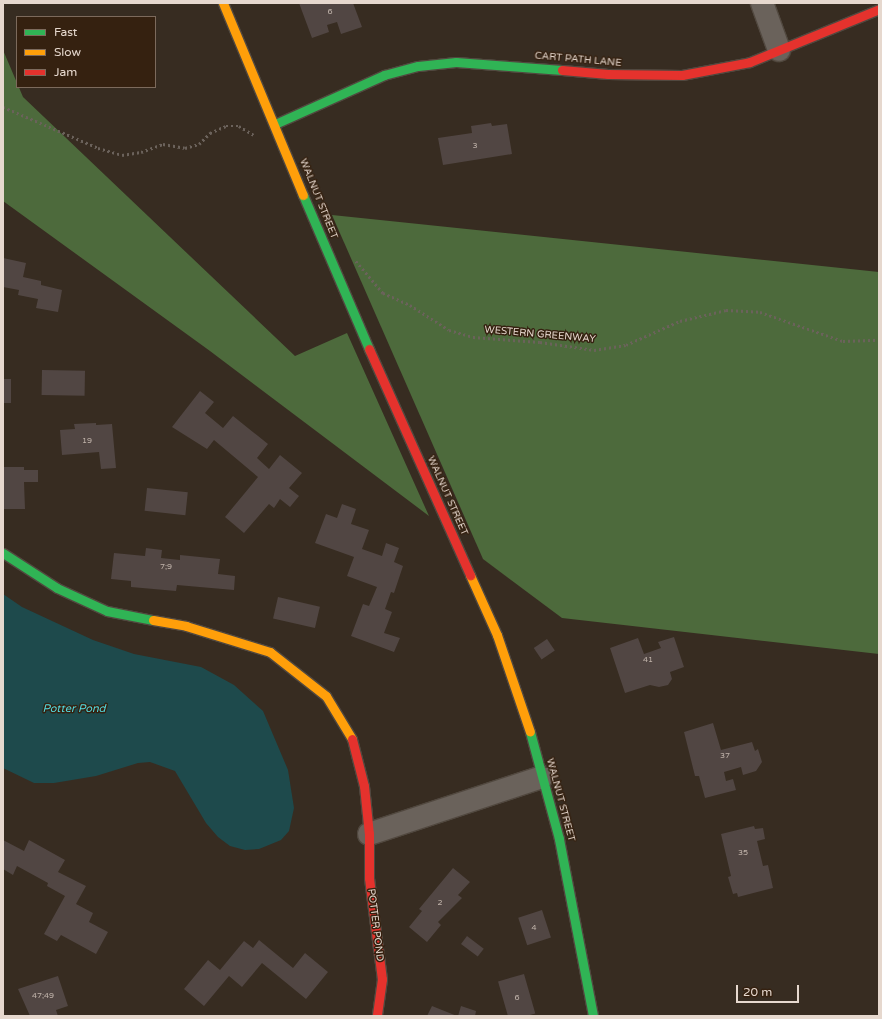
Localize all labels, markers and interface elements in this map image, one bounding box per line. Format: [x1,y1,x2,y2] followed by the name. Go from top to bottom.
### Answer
[327,7,333,17] house number: 6
[16,16,156,88] legend
[54,25,77,39] text: Fast
[54,45,81,59] text: Slow
[534,50,622,70] street label: CART PATH LANE
[54,65,77,79] text: Jam
[472,141,478,151] house number: 3
[296,157,340,241] street label: WALNUT STREET
[484,324,596,346] street label: WESTERN GREENWAY
[82,436,92,446] house number: 19
[424,455,470,537] street label: WALNUT STREET
[160,562,172,572] house number: 7;9
[643,655,653,665] house number: 41
[42,702,106,716] water label: Potter Pond
[720,751,730,761] house number: 37
[543,757,577,843] street label: WALNUT STREET
[738,848,748,858] house number: 35
[365,888,385,962] street label: POTTER POND
[437,898,443,908] house number: 2
[531,923,537,933] house number: 4
[738,977,801,1003] scale bar
[743,985,772,999] text: 20 m
[32,991,54,1001] house number: 47;49
[514,993,520,1003] house number: 6

